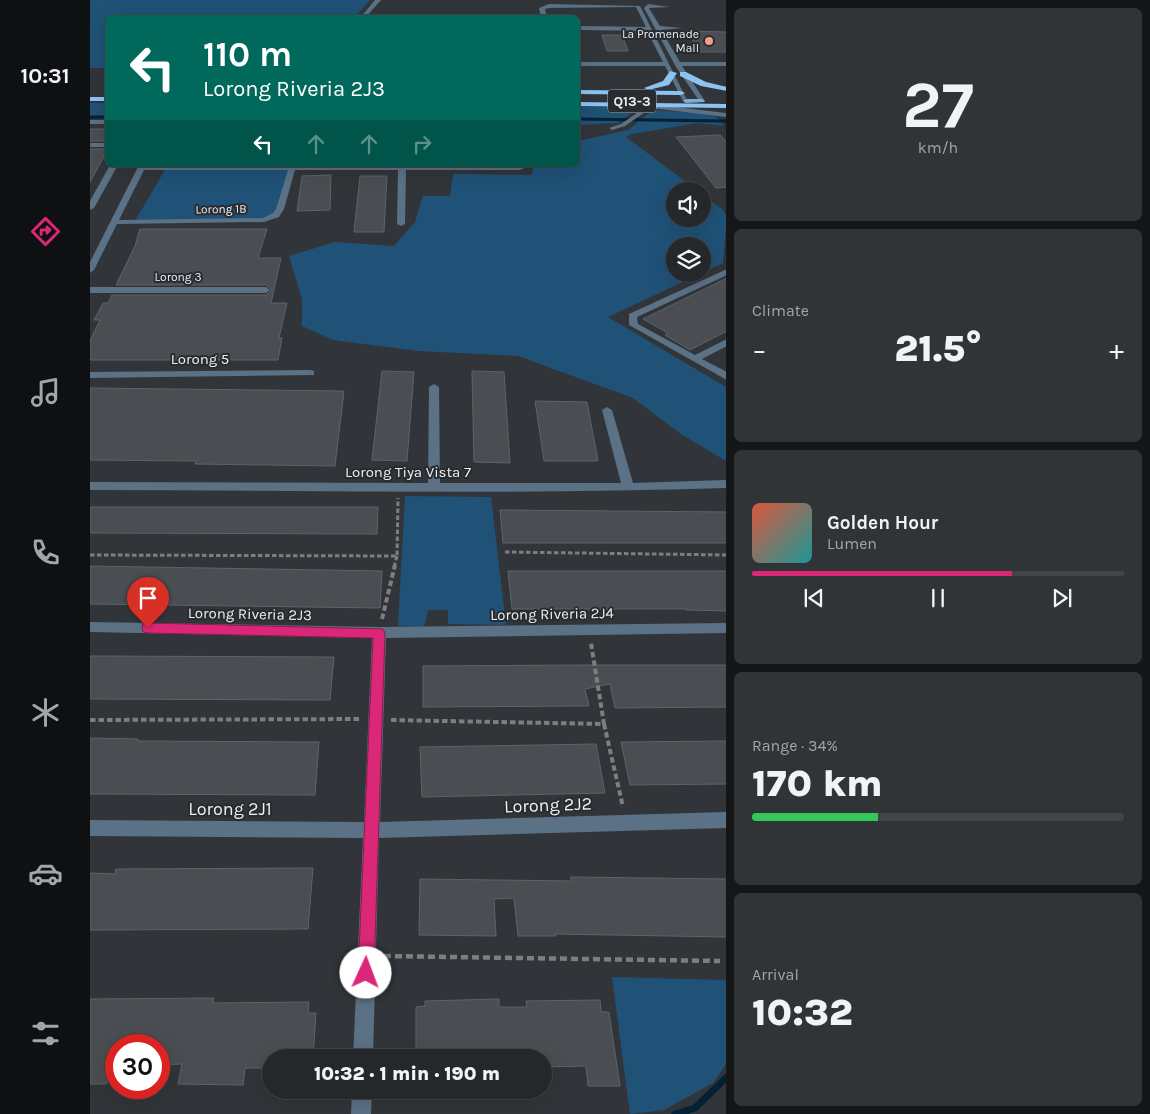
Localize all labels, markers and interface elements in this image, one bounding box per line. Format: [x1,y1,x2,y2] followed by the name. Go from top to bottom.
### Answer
[622,27,699,55] place label: La Promenade Mall
[203,34,292,75] text: 110 m
[120,35,185,100] icon: left
[703,35,715,47] marker: La Promenade Mall
[20,63,70,89] text: 10:31
[902,67,974,143] text: 27
[203,76,385,102] text: Lorong Riveria 2J3
[608,90,656,112] road number: Q13-3
[249,130,277,158] icon: left
[302,130,330,158] icon: ahead
[355,130,383,158] icon: ahead
[408,130,436,158] icon: right
[918,138,958,157] text: km/h
[666,182,711,282] map controls
[666,182,711,227] button: sound
[195,202,247,216] street label: Lorong 1B
[28,214,63,249] icon: directions
[666,237,711,282] button: layers
[154,270,202,284] street label: Lorong 3
[752,301,809,320] text: Climate
[894,326,982,371] text: 21.5°
[752,333,767,366] text: −
[1109,333,1124,366] text: +
[171,350,229,368] street label: Lorong 5
[28,375,63,410] icon: music
[345,463,471,481] street label: Lorong Tiya Vista 7
[827,512,938,534] text: Golden Hour
[827,534,877,553] text: Lumen
[28,535,63,570] icon: phone
[127,577,169,628] pin
[134,584,162,612] icon: arrive
[800,584,828,612] icon: previous
[924,584,952,612] icon: pause
[1048,584,1076,612] icon: next
[188,604,312,624] street label: Lorong Riveria 2J3
[490,604,615,624] street label: Lorong Riveria 2J4
[28,695,63,730] icon: climate
[752,736,838,755] text: Range · 34%
[752,761,883,806] text: 170 km
[504,792,592,818] street label: Lorong 2J2
[188,798,272,820] street label: Lorong 2J1
[28,856,63,891] icon: car
[339,946,391,998] position arrow
[752,965,799,984] text: Arrival
[752,990,853,1035] text: 10:32
[28,1016,63,1051] icon: filters
[105,1034,170,1099] speed limit sign: 30
[314,1063,500,1085] text: 10:32 · 1 min · 190 m

